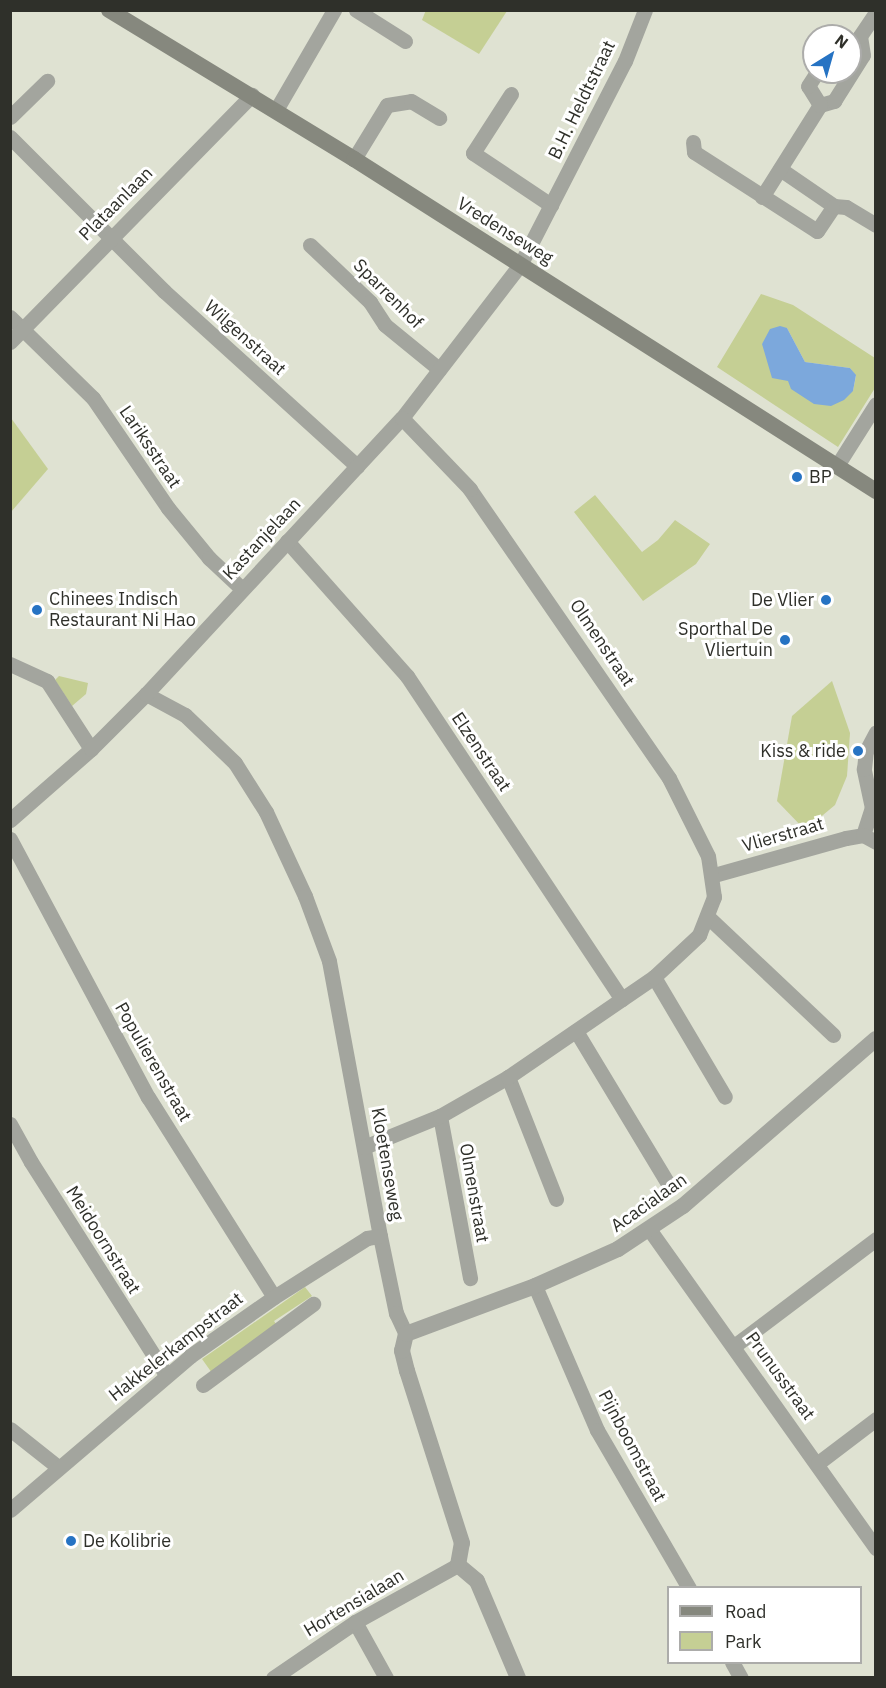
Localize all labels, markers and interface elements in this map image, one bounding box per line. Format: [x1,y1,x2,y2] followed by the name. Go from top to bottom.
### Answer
[802,24,862,84] north arrow
[831,30,852,53] text: N
[544,37,620,163] street label: B.H. Heldtstraat
[75,163,157,245] street label: Plataanlaan
[453,193,557,269] street label: Vredenseweg
[349,255,427,333] street label: Sparrenhof
[200,296,290,380] street label: Wilgenstraat
[115,402,185,492] street label: Lariksstraat
[809,466,832,488] place label: BP
[790,470,804,484] marker: BP
[219,494,305,584] street label: Kastanjelaan
[49,589,196,632] place label: Chinees Indisch Restaurant Ni Hao
[751,589,814,611] place label: De Vlier
[819,593,833,607] marker: De Vlier
[565,595,639,691] street label: Olmenstraat
[30,603,44,617] marker: Chinees Indisch Restaurant Ni Hao
[678,619,773,662] place label: Sporthal De Vliertuin
[778,633,792,647] marker: Sporthal De Vliertuin
[447,708,515,796] street label: Elzenstraat
[760,740,846,762] place label: Kiss & ride
[851,744,865,758] marker: Kiss & ride
[740,813,826,857] street label: Vlierstraat
[110,998,196,1126] street label: Populierenstraat
[366,1106,408,1222] street label: Kloetenseweg
[455,1142,493,1244] street label: Olmenstraat
[607,1169,691,1237] street label: Acacialaan
[61,1182,145,1298] street label: Meidoornstraat
[105,1288,247,1406] street label: Hakkelerkampstraat
[741,1328,819,1424] street label: Prunusstraat
[593,1386,671,1506] street label: Pijnboomstraat
[83,1530,171,1552] place label: De Kolibrie
[64,1534,78,1548] marker: De Kolibrie
[300,1565,408,1641] street label: Hortensialaan
[667,1586,862,1664] legend
[725,1600,766,1623] text: Road
[725,1630,761,1653] text: Park

